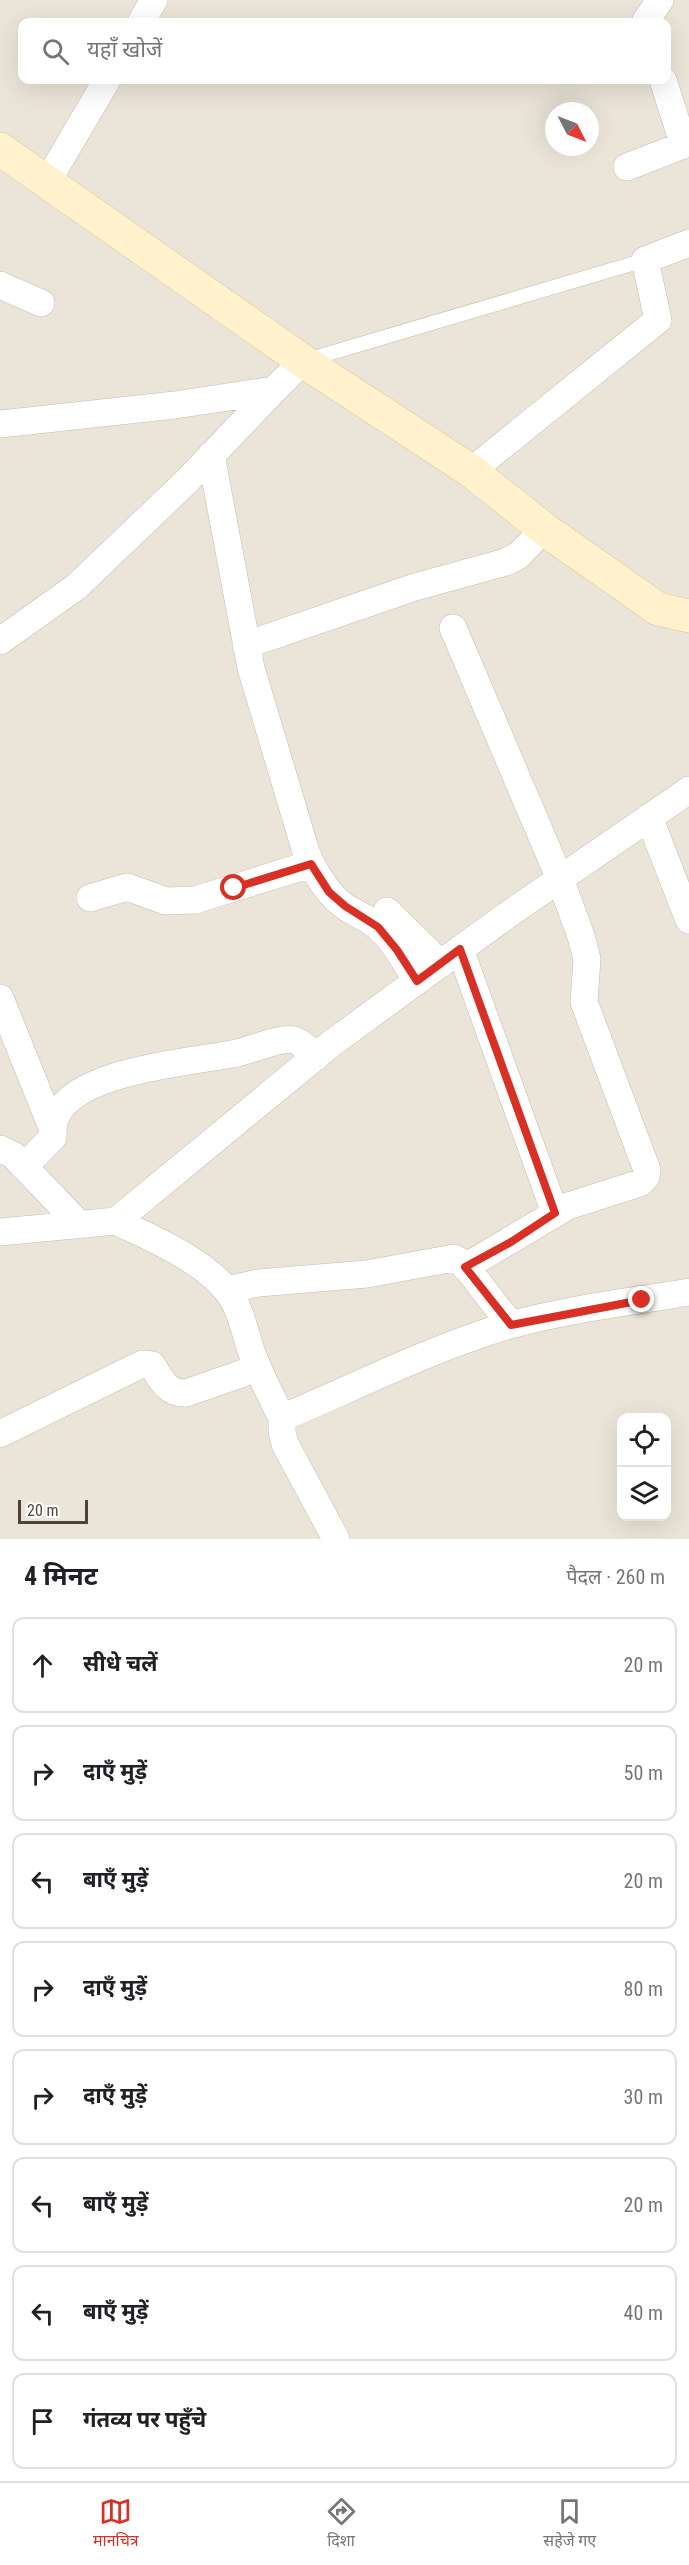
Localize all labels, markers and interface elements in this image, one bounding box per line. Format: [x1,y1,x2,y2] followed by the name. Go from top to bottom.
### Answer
[18,18,671,84] search box
[39,35,72,68] icon: search
[87,37,162,62] text: यहाँ खोजें
[545,102,599,156] north arrow
[220,874,246,900] route start
[628,1286,654,1312] route end
[617,1413,671,1521] map controls
[617,1413,671,1467] button: locate
[617,1467,671,1521] button: layers
[18,1497,88,1524] scale bar
[27,1501,59,1520] text: 20 m
[24,1561,98,1591] text: 4 मिनट
[566,1565,665,1589] text: पैदल · 260 m
[26,1649,59,1682] icon: ahead
[83,1651,157,1676] text: सीधे चलें
[624,1653,663,1677] text: 20 m
[26,1757,59,1790] icon: right
[83,1759,147,1784] text: दाएँ मुड़ें
[624,1761,663,1785] text: 50 m
[26,1865,59,1898] icon: left
[83,1867,148,1892] text: बाएँ मुड़ें
[624,1869,663,1893] text: 20 m
[26,1973,59,2006] icon: right
[83,1975,147,2000] text: दाएँ मुड़ें
[624,1977,663,2001] text: 80 m
[26,2081,59,2114] icon: right
[83,2083,147,2108] text: दाएँ मुड़ें
[624,2085,663,2109] text: 30 m
[26,2189,59,2222] icon: left
[83,2191,148,2216] text: बाएँ मुड़ें
[624,2193,663,2217] text: 20 m
[26,2297,59,2330] icon: left
[83,2299,148,2324] text: बाएँ मुड़ें
[624,2301,663,2325] text: 40 m
[26,2405,59,2438] icon: arrive
[83,2407,206,2432] text: गंतव्य पर पहुँचे
[93,2495,139,2553] tab: मानचित्र
[325,2495,358,2553] tab: दिशा
[543,2495,596,2553] tab: सहेजे गए

